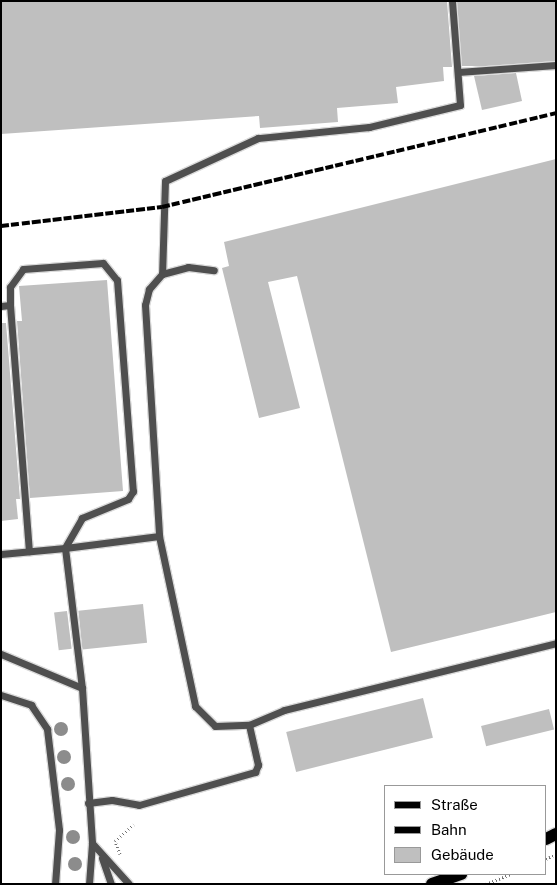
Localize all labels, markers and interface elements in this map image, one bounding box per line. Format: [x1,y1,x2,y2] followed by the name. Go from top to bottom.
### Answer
[384,785,547,875] legend
[431,796,478,813] text: Straße
[431,821,467,838] text: Bahn
[431,846,494,863] text: Gebäude

